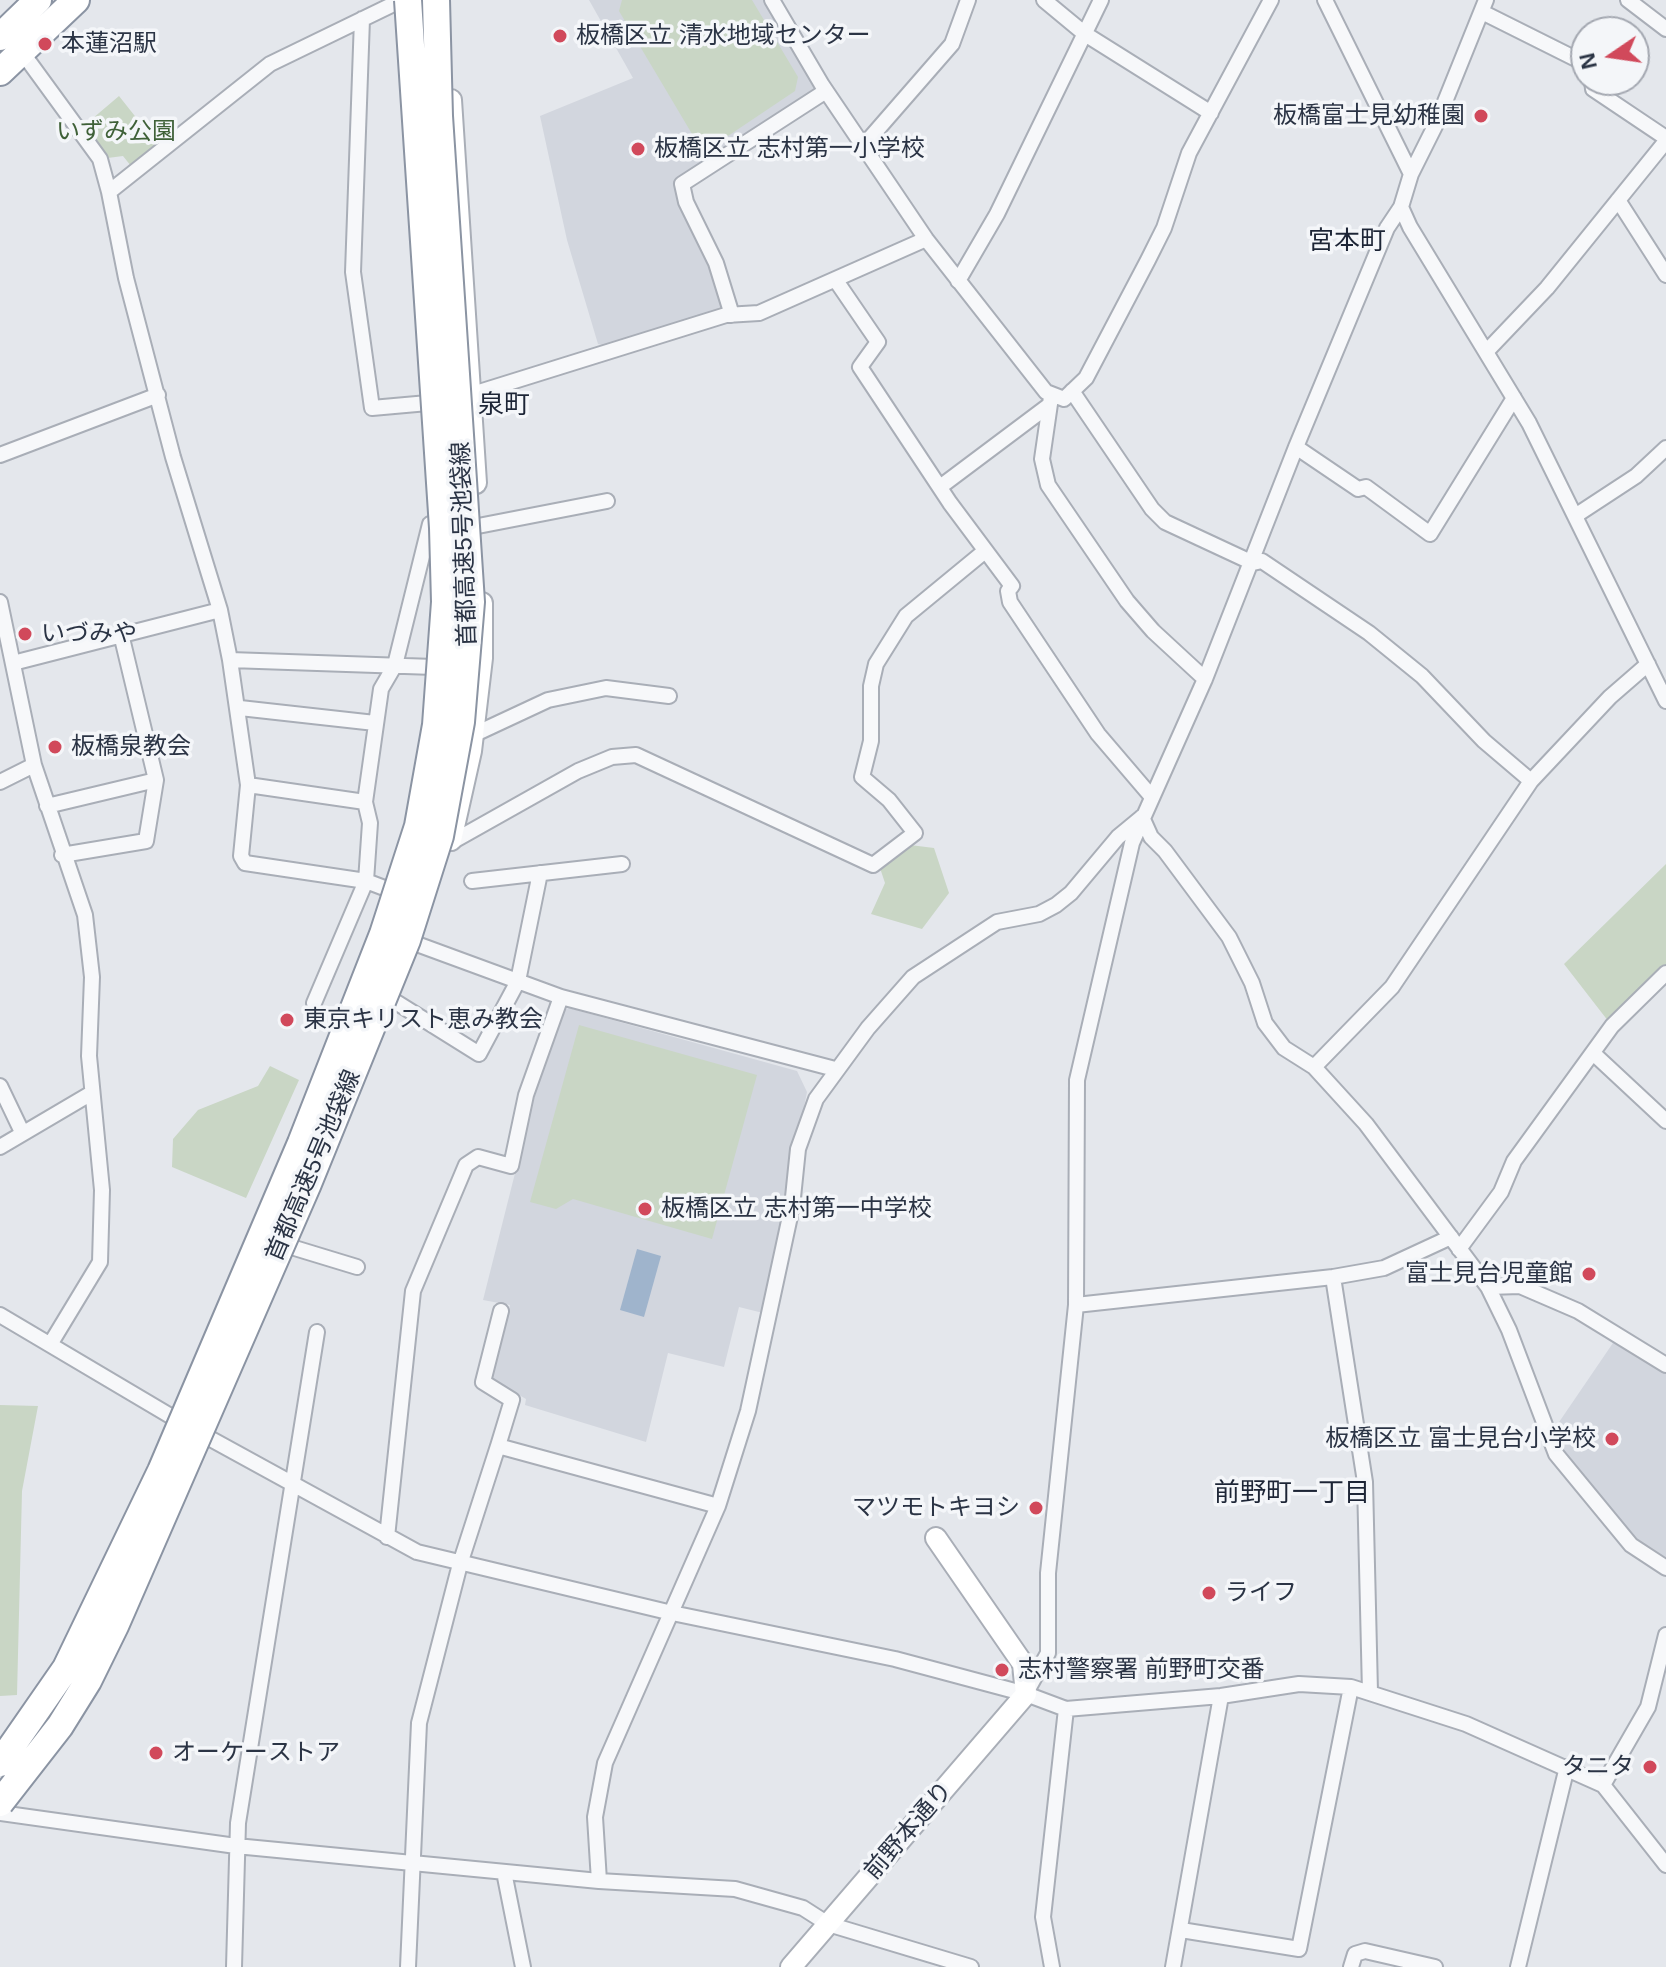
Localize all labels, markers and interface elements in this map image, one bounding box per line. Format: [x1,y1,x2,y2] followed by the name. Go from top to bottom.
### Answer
[1570,16,1650,96] north arrow
[576,22,871,50] place label: 板橋区立 清水地域センター
[551,27,569,45] marker: 板橋区立 清水地域センター
[61,30,157,58] place label: 本蓮沼駅
[36,35,54,53] marker: 本蓮沼駅
[1574,51,1602,72] text: N
[1273,102,1465,130] place label: 板橋富士見幼稚園
[1472,107,1490,125] marker: 板橋富士見幼稚園
[56,118,176,146] park label: いずみ公園
[654,135,925,163] place label: 板橋区立 志村第一小学校
[629,140,647,158] marker: 板橋区立 志村第一小学校
[1308,226,1386,258] district label: 宮本町
[478,390,530,422] district label: 泉町
[447,441,483,647] street label: 首都高速5号池袋線
[41,620,137,648] place label: いづみや
[16,625,34,643] marker: いづみや
[71,733,191,761] place label: 板橋泉教会
[46,738,64,756] marker: 板橋泉教会
[303,1006,543,1034] place label: 東京キリスト恵み教会
[278,1011,296,1029] marker: 東京キリスト恵み教会
[261,1066,367,1266] street label: 首都高速5号池袋線
[661,1195,932,1223] place label: 板橋区立 志村第一中学校
[636,1200,654,1218] marker: 板橋区立 志村第一中学校
[1405,1260,1573,1288] place label: 富士見台児童館
[1580,1265,1598,1283] marker: 富士見台児童館
[1325,1425,1596,1453] place label: 板橋区立 富士見台小学校
[1603,1430,1621,1448] marker: 板橋区立 富士見台小学校
[1214,1478,1370,1510] district label: 前野町一丁目
[852,1494,1020,1522] place label: マツモトキヨシ
[1027,1499,1045,1517] marker: マツモトキヨシ
[1225,1579,1297,1607] place label: ライフ
[1200,1584,1218,1602] marker: ライフ
[1018,1656,1265,1684] place label: 志村警察署 前野町交番
[993,1661,1011,1679] marker: 志村警察署 前野町交番
[172,1739,340,1767] place label: オーケーストア
[147,1744,165,1762] marker: オーケーストア
[1562,1753,1634,1781] place label: タニタ
[1641,1758,1659,1776] marker: タニタ
[859,1776,959,1886] street label: 前野本通り

